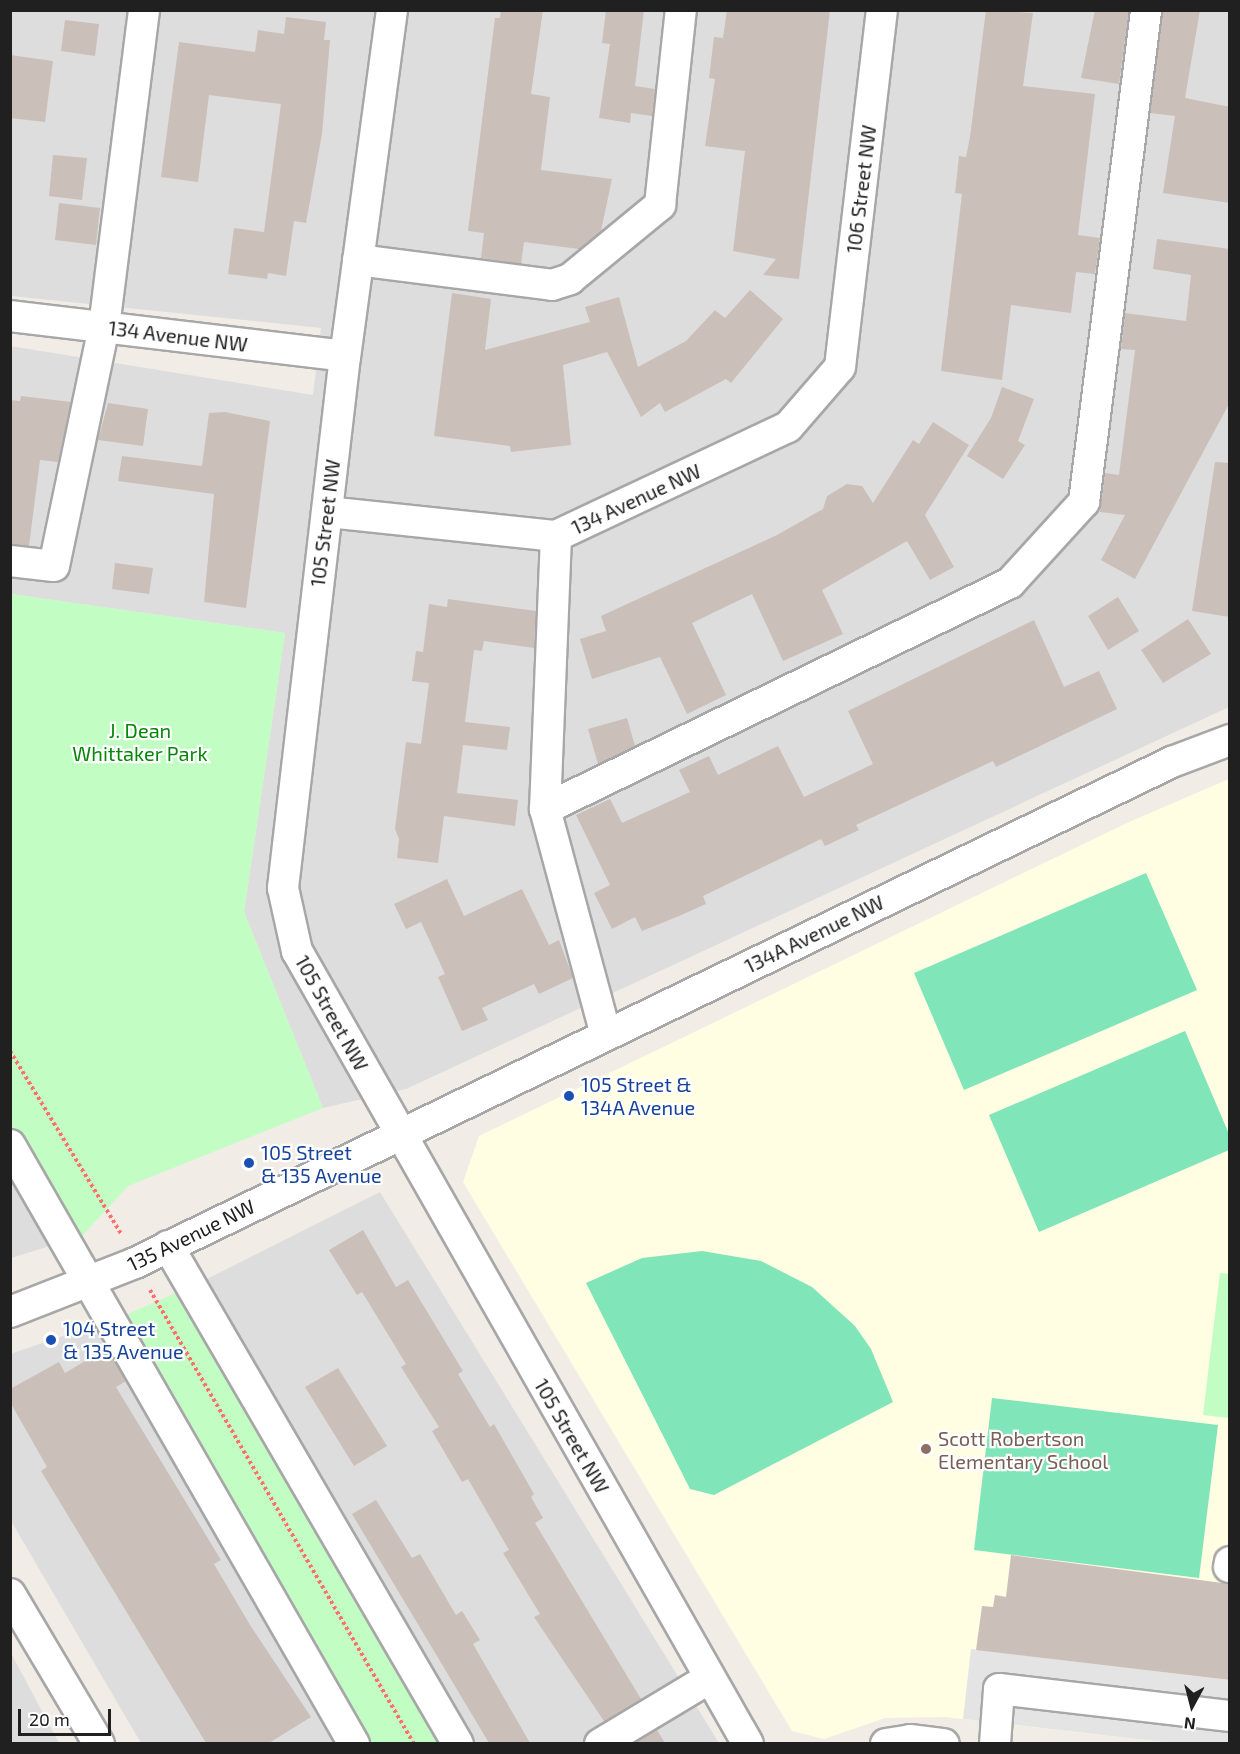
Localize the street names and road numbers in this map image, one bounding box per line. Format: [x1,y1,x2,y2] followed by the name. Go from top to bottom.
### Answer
[841,124,881,254] street label: 106 Street NW
[107,316,249,356] street label: 134 Avenue NW
[305,458,345,588] street label: 105 Street NW
[567,458,705,540] street label: 134 Avenue NW
[740,890,888,978] street label: 134A Avenue NW
[290,951,374,1075] street label: 105 Street NW
[123,1194,259,1276] street label: 135 Avenue NW
[530,1374,614,1498] street label: 105 Street NW

